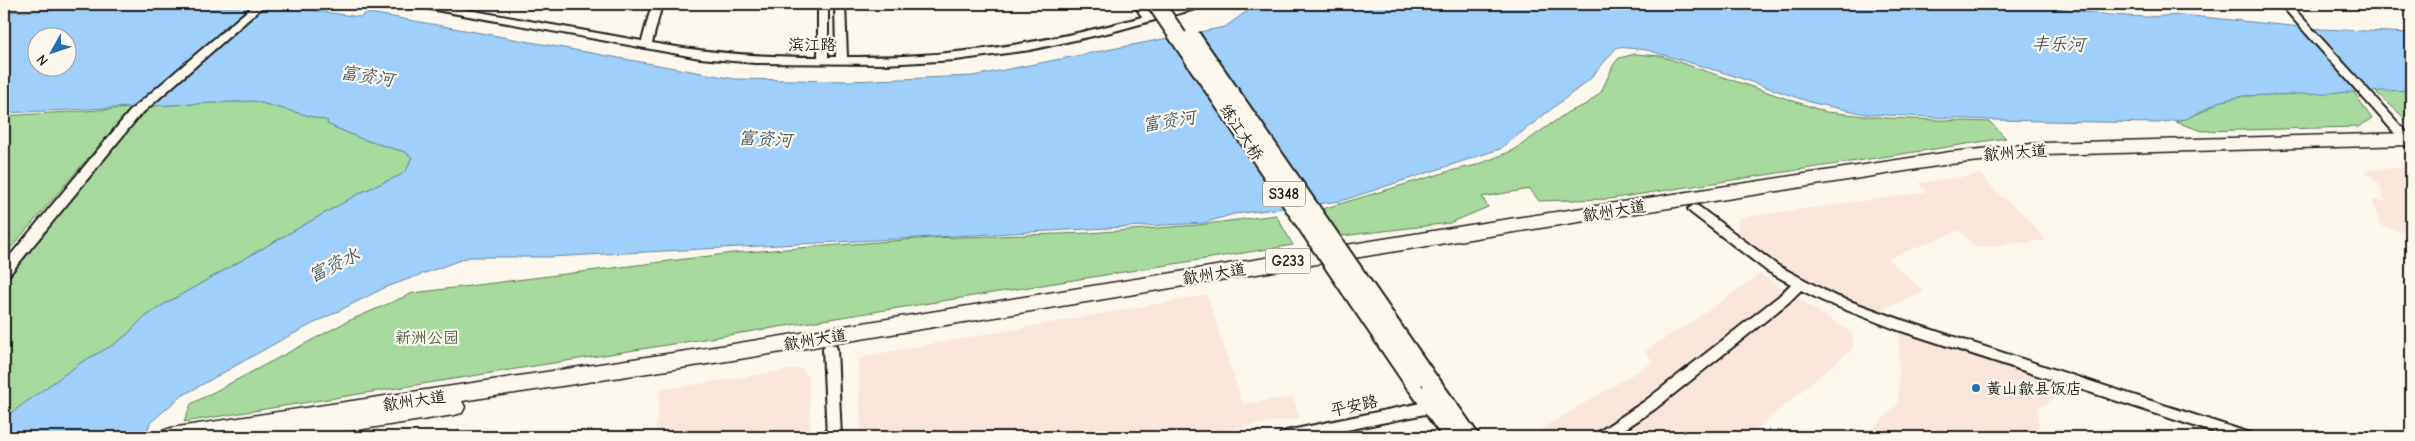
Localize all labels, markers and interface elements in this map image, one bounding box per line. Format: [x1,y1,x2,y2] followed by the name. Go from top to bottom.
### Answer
[28,28,78,78] north arrow
[2031,34,2088,56] water label: 丰乐河
[788,36,836,54] street label: 滨江路
[33,51,52,69] text: N
[339,62,398,92] water label: 富资河
[1216,101,1267,164] street label: 练江大桥
[1141,106,1200,136] water label: 富资河
[737,128,795,152] water label: 富资河
[1983,142,2048,164] street label: 歙州大道
[1263,182,1305,206] road number: S348
[1581,197,1647,225] street label: 歙州大道
[305,244,364,287] water label: 富资水
[1266,248,1310,274] road number: G233
[1181,260,1247,288] street label: 歙州大道
[782,326,848,354] street label: 歙州大道
[395,329,459,347] park label: 新洲公园
[1986,380,2082,398] place label: 黄山歙县饭店
[1970,382,1982,394] marker: 黄山歙县饭店
[381,388,447,414] street label: 歙州大道
[1329,392,1380,420] street label: 平安路

